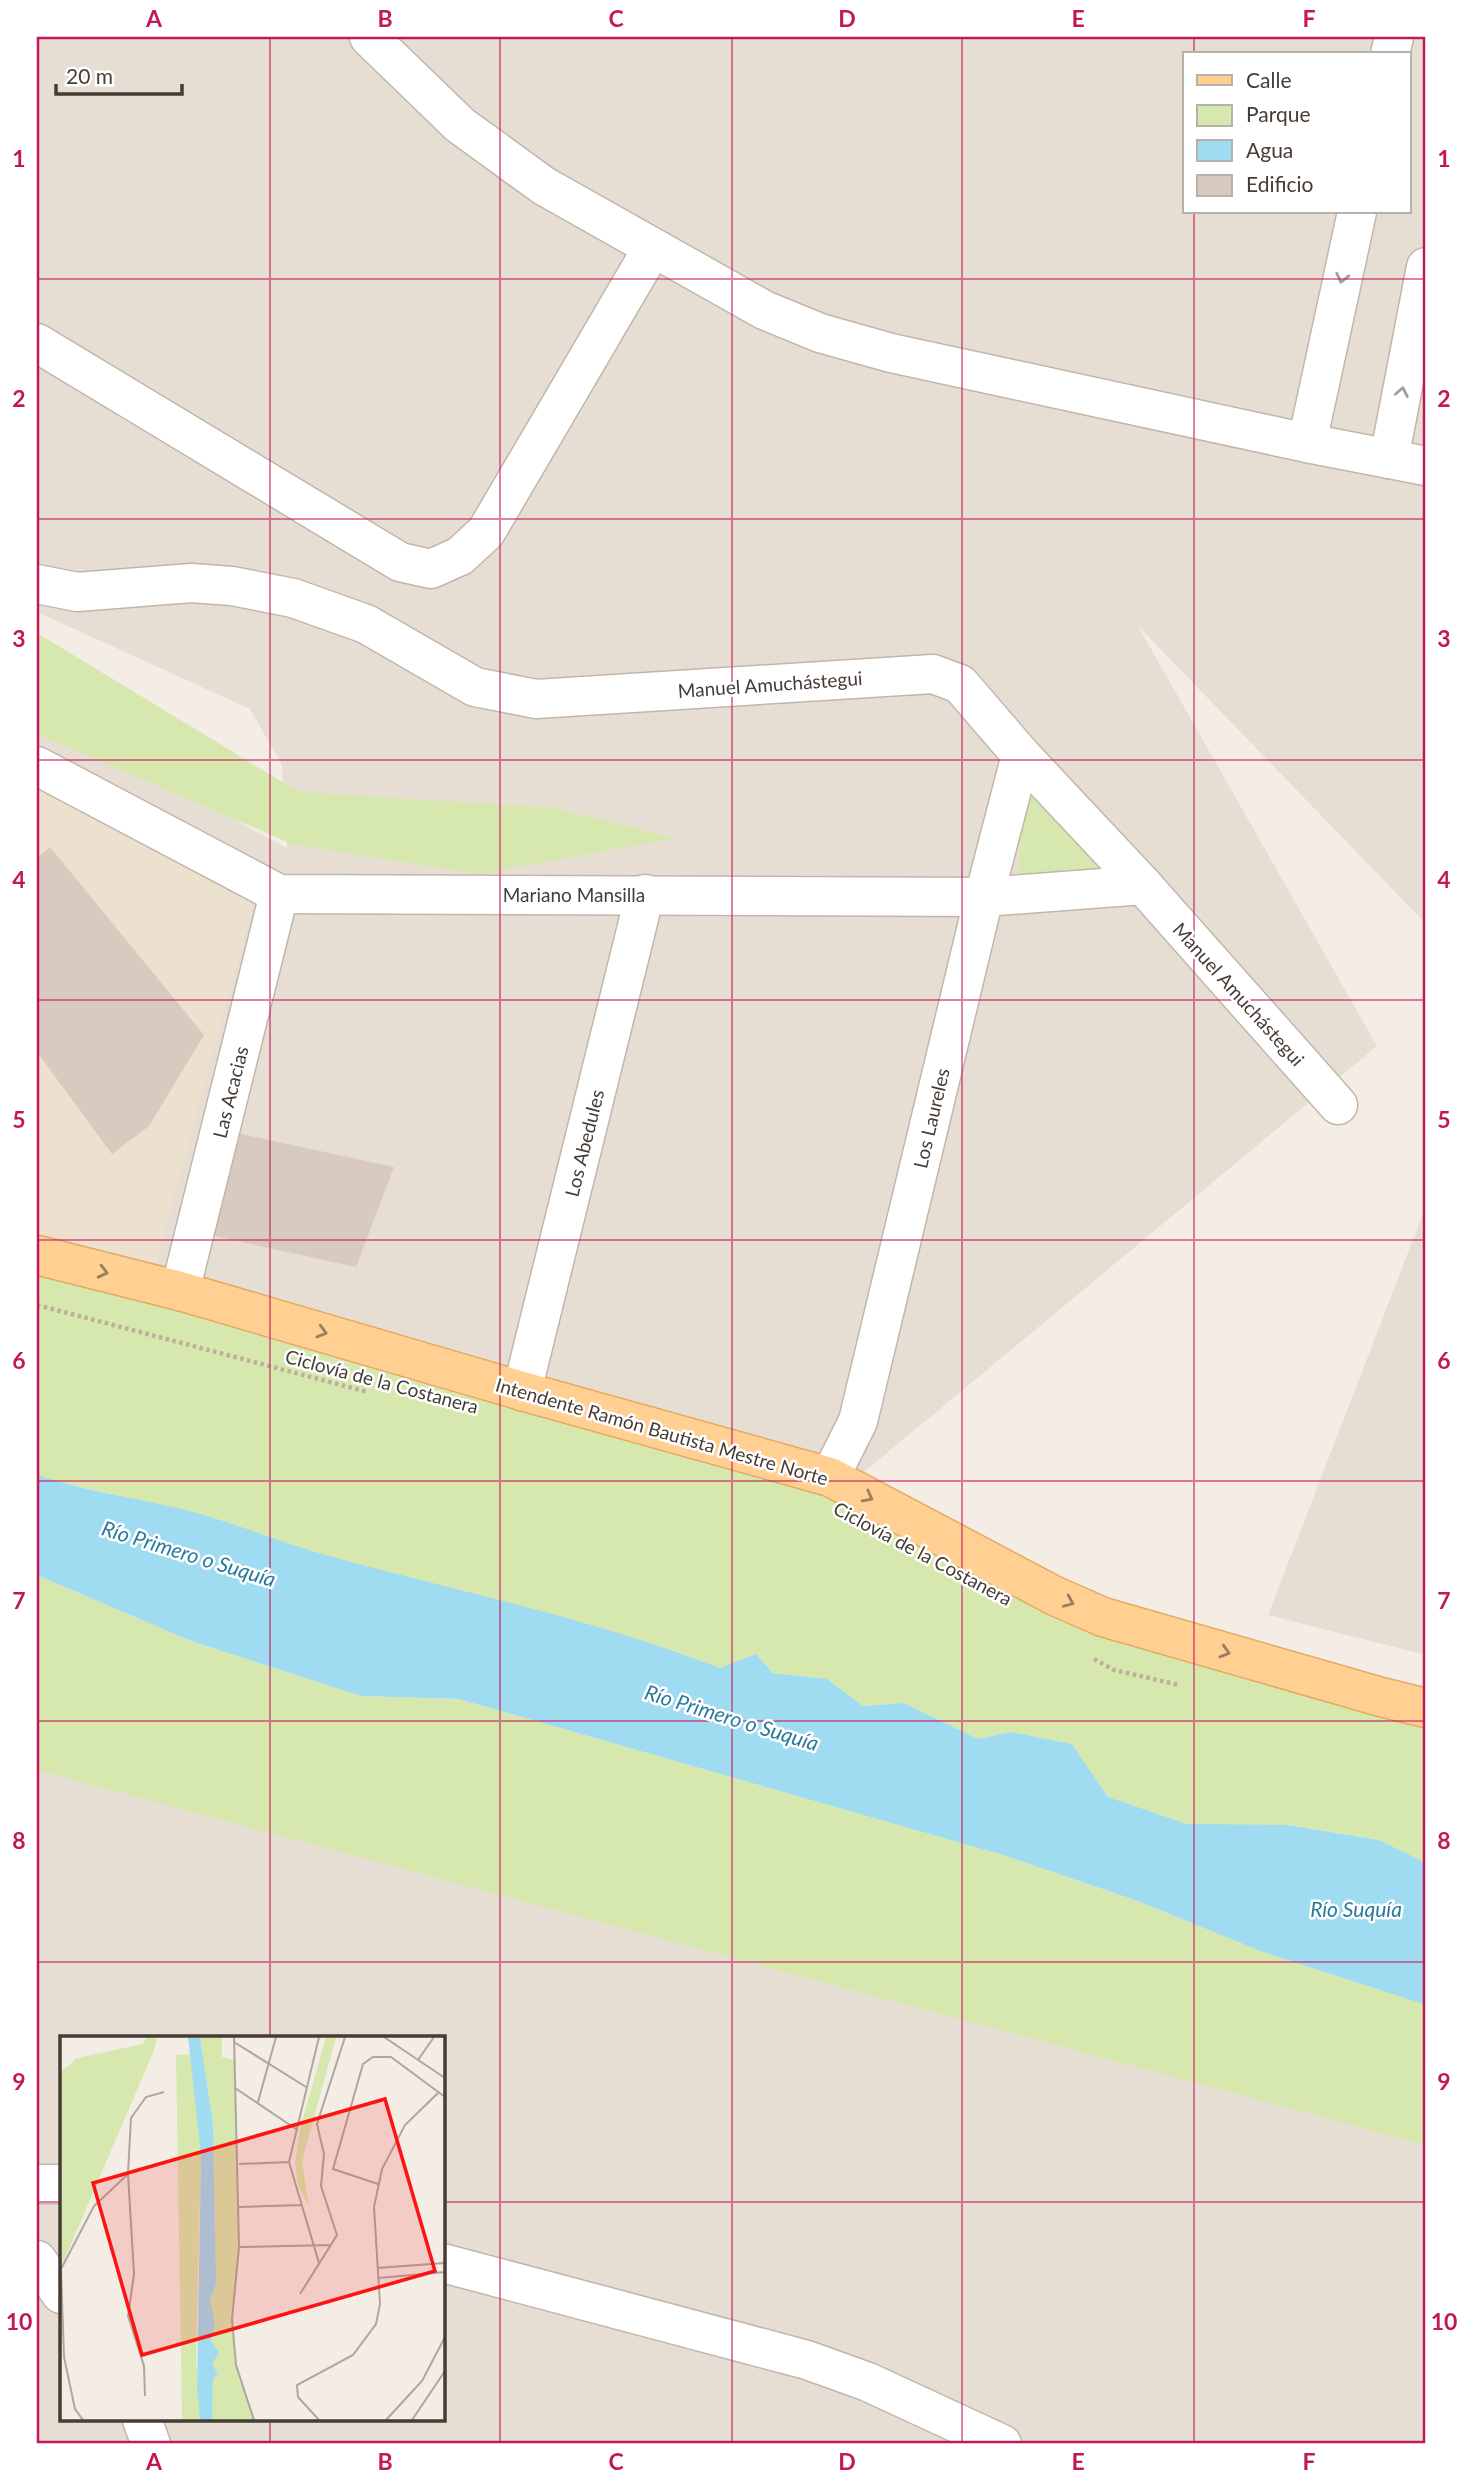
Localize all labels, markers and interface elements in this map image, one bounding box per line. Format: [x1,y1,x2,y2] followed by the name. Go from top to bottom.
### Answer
[145,4,163,32] text: A
[377,4,393,32] text: B
[608,4,624,32] text: C
[838,4,856,32] text: D
[1071,4,1085,32] text: E
[1302,4,1316,32] text: F
[56,52,182,96] scale bar
[1183,52,1410,214] legend
[66,63,113,88] text: 20 m
[1246,67,1291,92] text: Calle
[1246,101,1311,126] text: Parque
[1246,137,1293,162] text: Agua
[12,144,26,172] text: 1
[1437,144,1451,172] text: 1
[1246,171,1314,196] text: Edificio
[1336,272,1351,284] one-way arrow
[12,384,26,412] text: 2
[1437,384,1451,412] text: 2
[1394,386,1409,398] one-way arrow
[12,624,26,652] text: 3
[1437,624,1451,652] text: 3
[677,666,863,702] street label: Manuel Amuchástegui
[12,865,26,893] text: 4
[1437,865,1451,893] text: 4
[503,883,645,906] street label: Mariano Mansilla
[1169,918,1309,1070] street label: Manuel Amuchástegui
[207,1044,253,1140] street label: Las Acacias
[908,1066,954,1170] street label: Los Laureles
[560,1087,608,1199] street label: Los Abedules
[12,1105,26,1133] text: 5
[1437,1105,1451,1133] text: 5
[97,1264,109,1278] one-way arrow
[316,1324,328,1339] one-way arrow
[283,1344,481,1418] street label: Ciclovía de la Costanera
[12,1346,26,1374] text: 6
[1437,1346,1451,1374] text: 6
[493,1372,831,1490] street label: Intendente Ramón Bautista Mestre Norte
[860,1489,873,1502] one-way arrow
[830,1496,1016,1610] street label: Ciclovía de la Costanera
[99,1515,279,1591] water label: Río Primero o Suquía
[12,1586,26,1614] text: 7
[1437,1586,1451,1614] text: 7
[1062,1594,1075,1608] one-way arrow
[1219,1644,1231,1659] one-way arrow
[642,1679,822,1755] water label: Río Primero o Suquía
[12,1826,26,1854] text: 8
[1437,1826,1451,1854] text: 8
[1310,1896,1402,1921] water label: Río Suquía
[60,2036,444,2422] inset map
[12,2067,26,2095] text: 9
[1437,2067,1451,2095] text: 9
[6,2307,32,2335] text: 10
[1431,2307,1457,2335] text: 10
[145,2447,163,2475] text: A
[377,2447,393,2475] text: B
[608,2447,624,2475] text: C
[838,2447,856,2475] text: D
[1071,2447,1085,2475] text: E
[1302,2447,1316,2475] text: F

